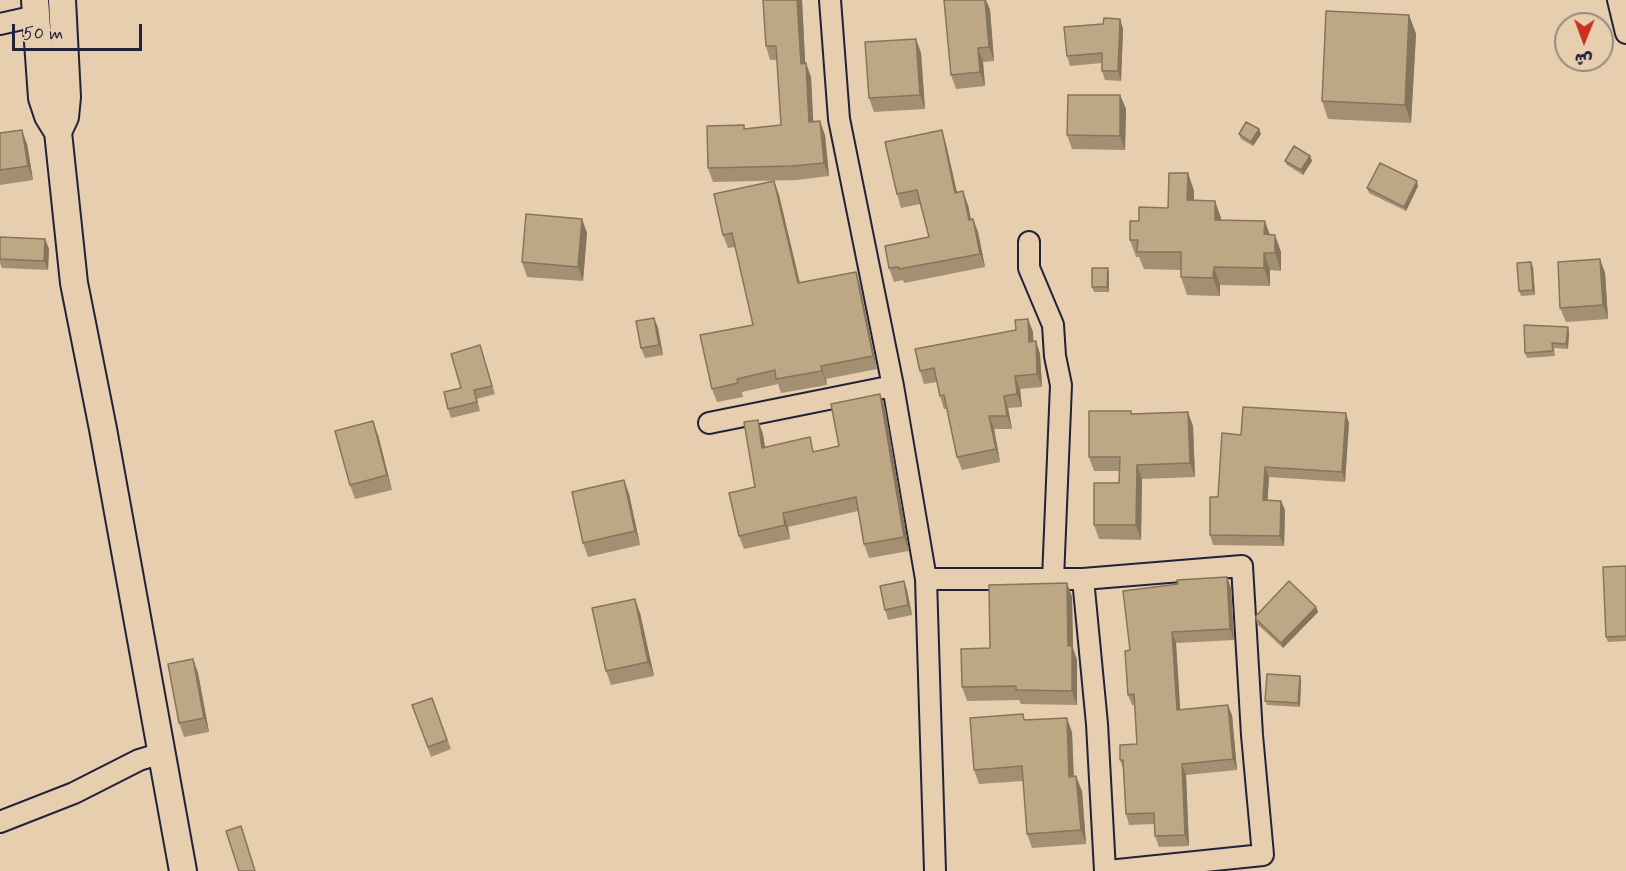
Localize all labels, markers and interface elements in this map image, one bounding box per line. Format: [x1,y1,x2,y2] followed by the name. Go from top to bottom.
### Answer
[15,12,146,50] scale bar
[1554,12,1614,72] north arrow
[23,22,63,46] text: 50 m
[1575,48,1593,69] text: ش

